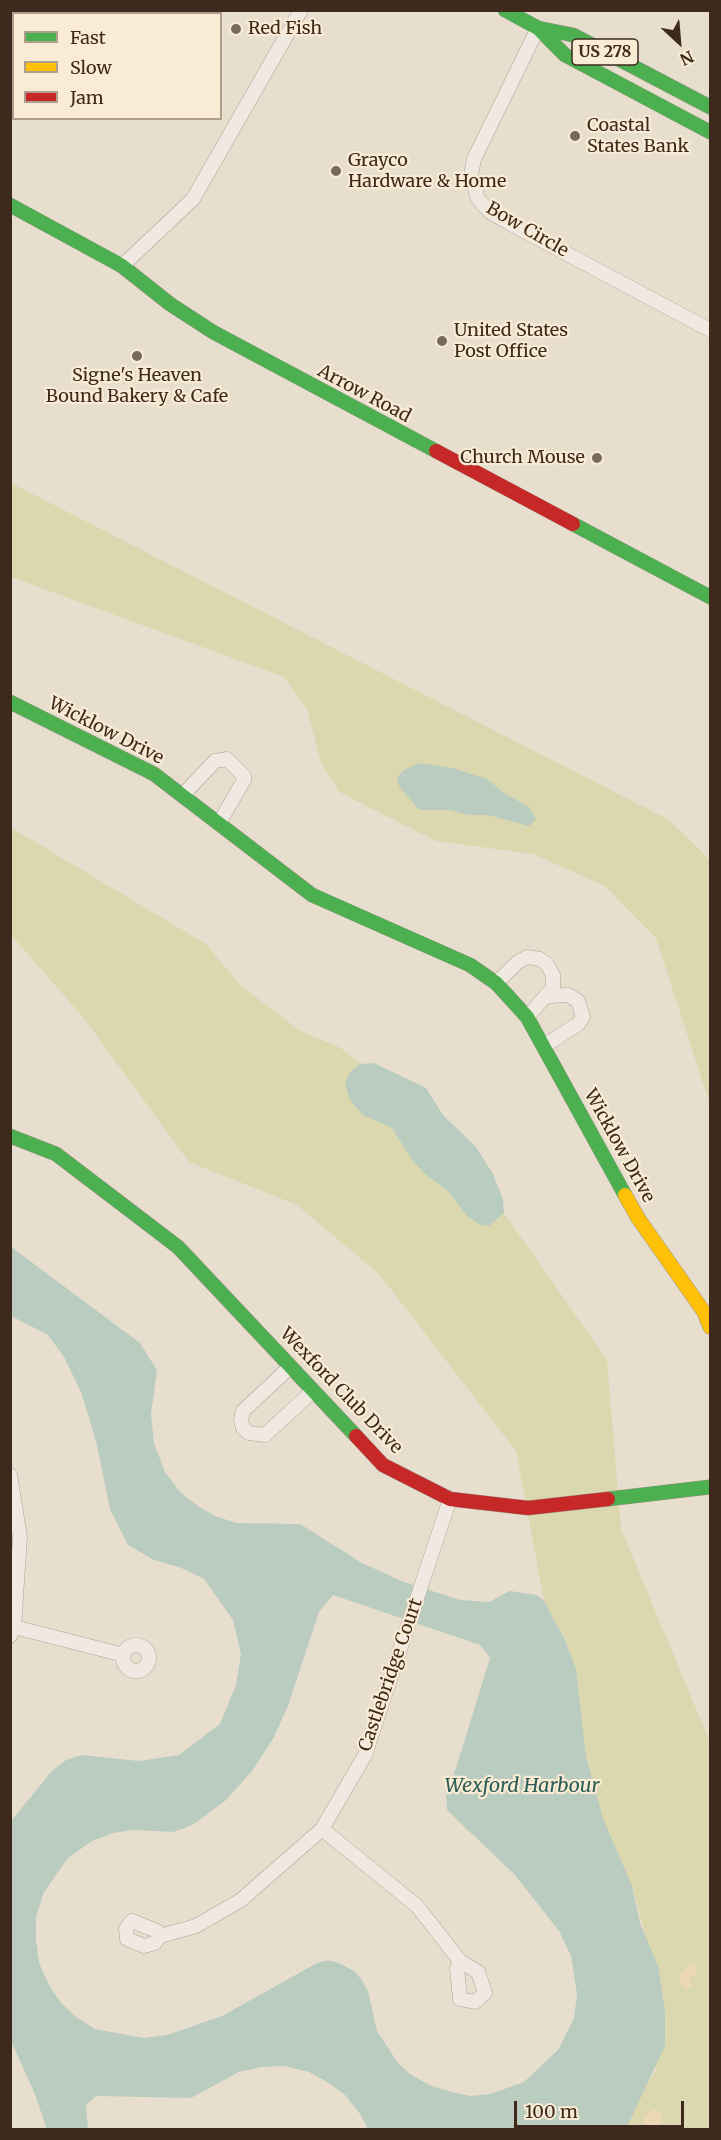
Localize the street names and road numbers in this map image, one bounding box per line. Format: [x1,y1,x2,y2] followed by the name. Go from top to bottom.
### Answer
[572,39,638,65] road number: US 278
[482,198,572,262] street label: Bow Circle
[314,360,414,428] street label: Arrow Road
[45,693,167,769] street label: Wicklow Drive
[579,1086,659,1206] street label: Wicklow Drive
[275,1323,407,1459] street label: Wexford Club Drive
[355,1596,427,1754] street label: Castlebridge Court

